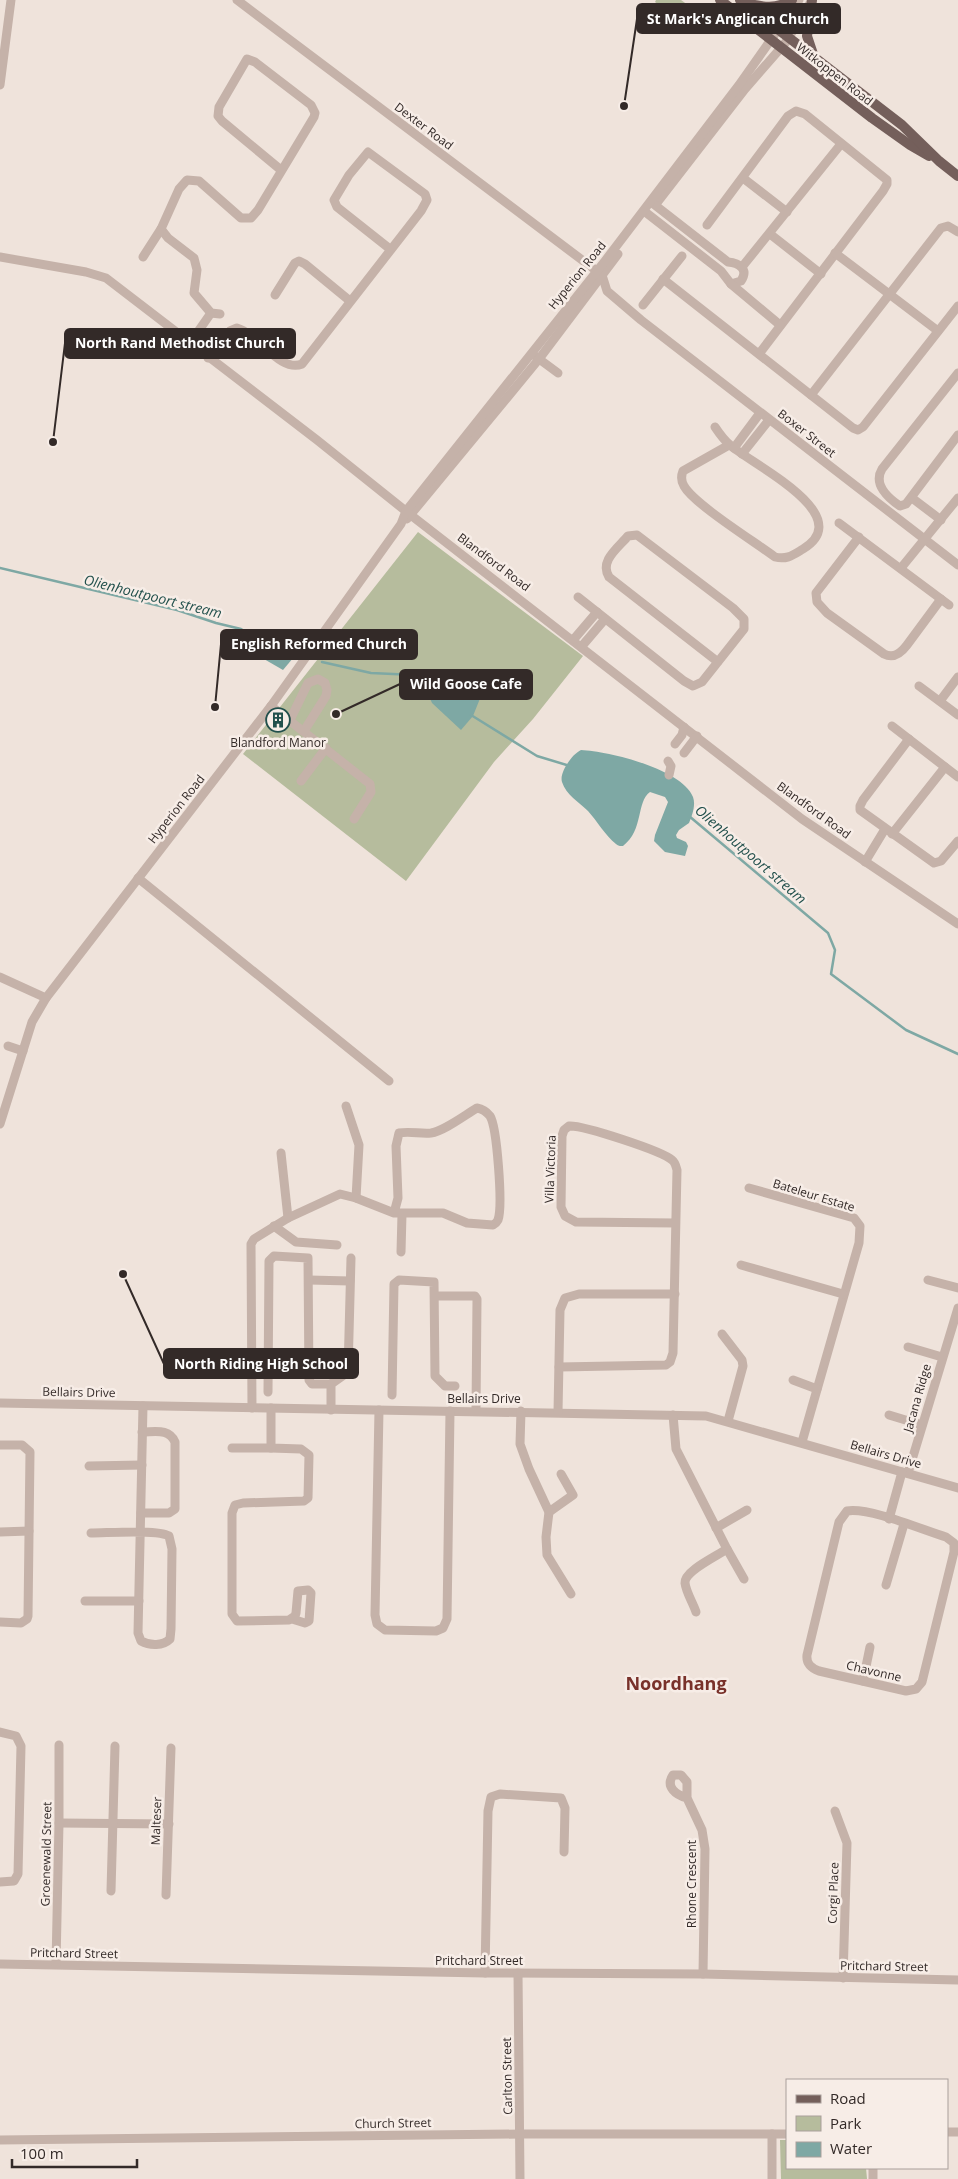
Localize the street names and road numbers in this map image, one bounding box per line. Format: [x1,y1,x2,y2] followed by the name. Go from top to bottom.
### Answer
[793,39,877,109] street label: Witkoppen Road
[391,98,457,154] street label: Dexter Road
[544,237,610,313] street label: Hyperion Road
[774,405,840,461] street label: Boxer Street
[454,529,534,595] street label: Blandford Road
[144,771,208,847] street label: Hyperion Road
[774,777,854,843] street label: Blandford Road
[540,1135,560,1203] street label: Villa Victoria
[771,1174,857,1216] street label: Bateleur Estate
[899,1362,935,1435] street label: Jacana Ridge
[42,1383,116,1401] street label: Bellairs Drive
[447,1390,521,1407] street label: Bellairs Drive
[848,1436,924,1472] street label: Bellairs Drive
[845,1656,904,1686] street label: Chavonne
[147,1796,165,1846] street label: Malteser
[37,1802,55,1906] street label: Groenewald Street
[683,1840,700,1928] street label: Rhone Crescent
[823,1862,843,1924] street label: Corgi Place
[30,1944,118,1962] street label: Pritchard Street
[435,1952,523,1969] street label: Pritchard Street
[840,1957,928,1975] street label: Pritchard Street
[498,2037,516,2115] street label: Carlton Street
[354,2114,432,2132] street label: Church Street

